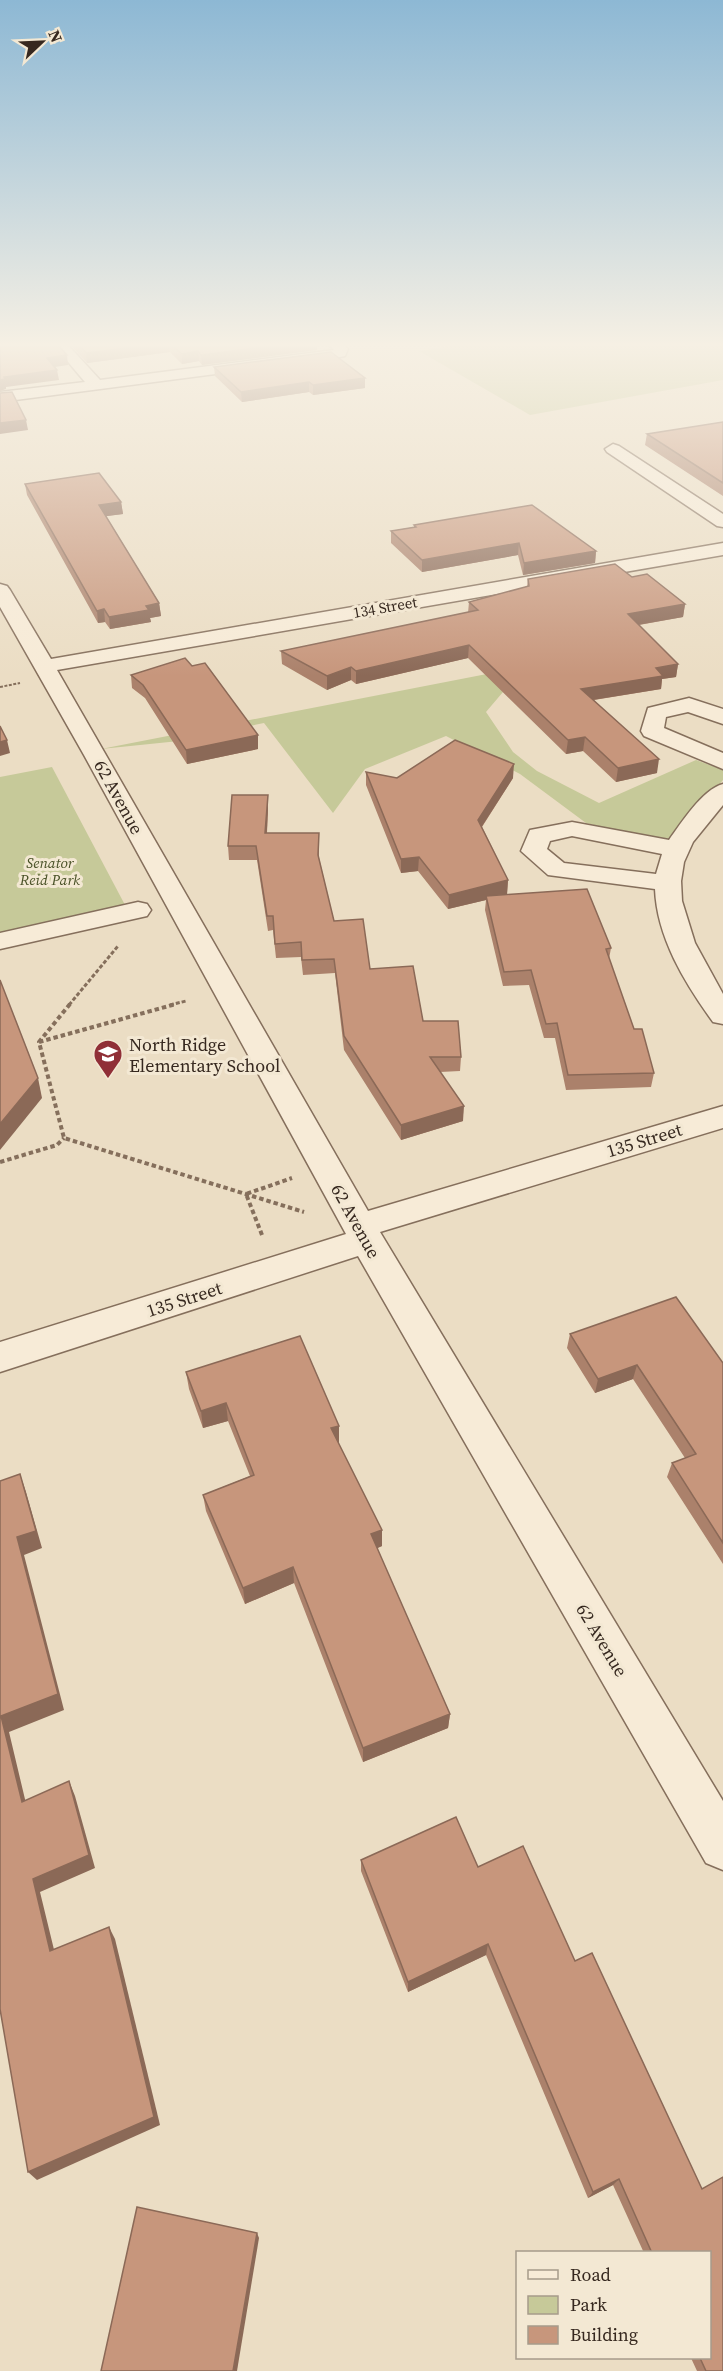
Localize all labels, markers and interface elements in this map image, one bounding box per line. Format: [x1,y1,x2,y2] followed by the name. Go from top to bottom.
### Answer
[12,12,72,72] north arrow
[43,26,68,46] text: N
[351,591,419,623] street label: 134 Street
[88,755,150,839] street label: 62 Avenue
[19,852,81,890] park label: Senator Reid Park
[129,1032,280,1078] place label: North Ridge Elementary School
[92,1038,124,1080] school or university icon: North Ridge Elementary School
[603,1117,685,1163] street label: 135 Street
[325,1179,387,1263] street label: 62 Avenue
[143,1275,225,1323] street label: 135 Street
[570,1599,634,1681] street label: 62 Avenue
[516,2251,711,2359] legend
[570,2262,611,2287] text: Road
[570,2292,607,2317] text: Park
[570,2322,638,2347] text: Building

